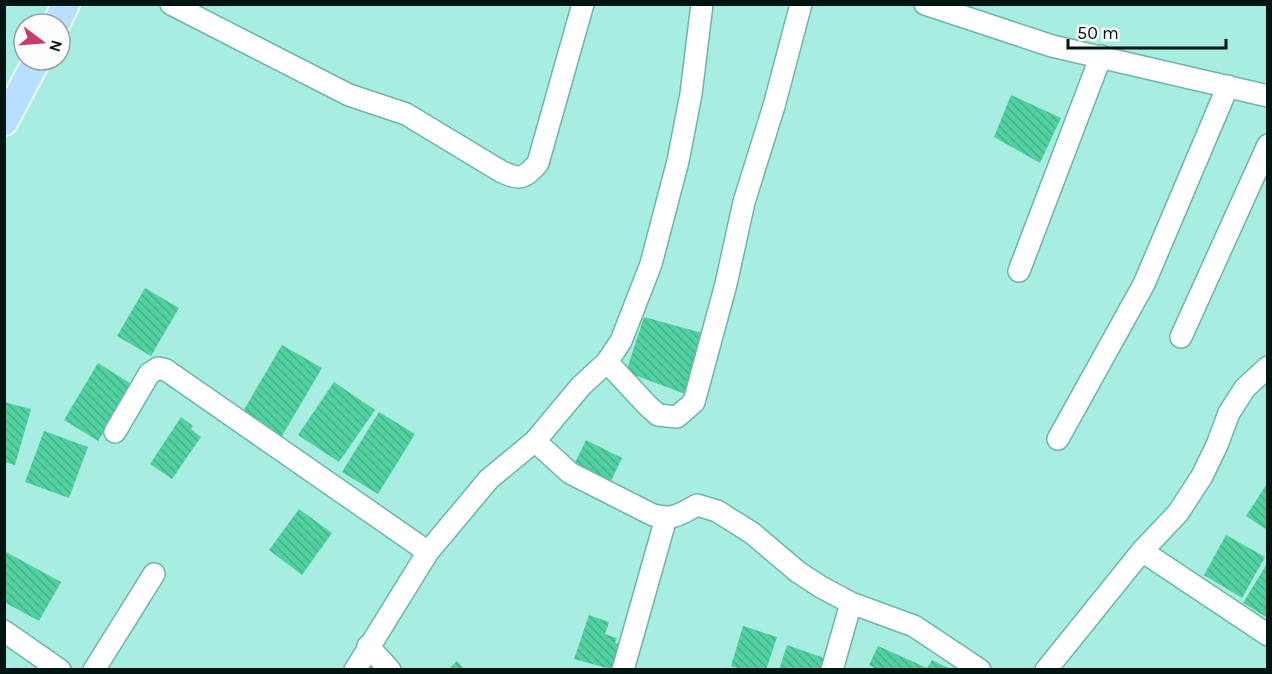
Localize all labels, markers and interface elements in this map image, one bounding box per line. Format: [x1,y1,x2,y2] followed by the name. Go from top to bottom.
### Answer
[12,12,72,72] north arrow
[1068,12,1226,50] scale bar
[1077,22,1119,44] text: 50 m
[45,38,67,54] text: N

